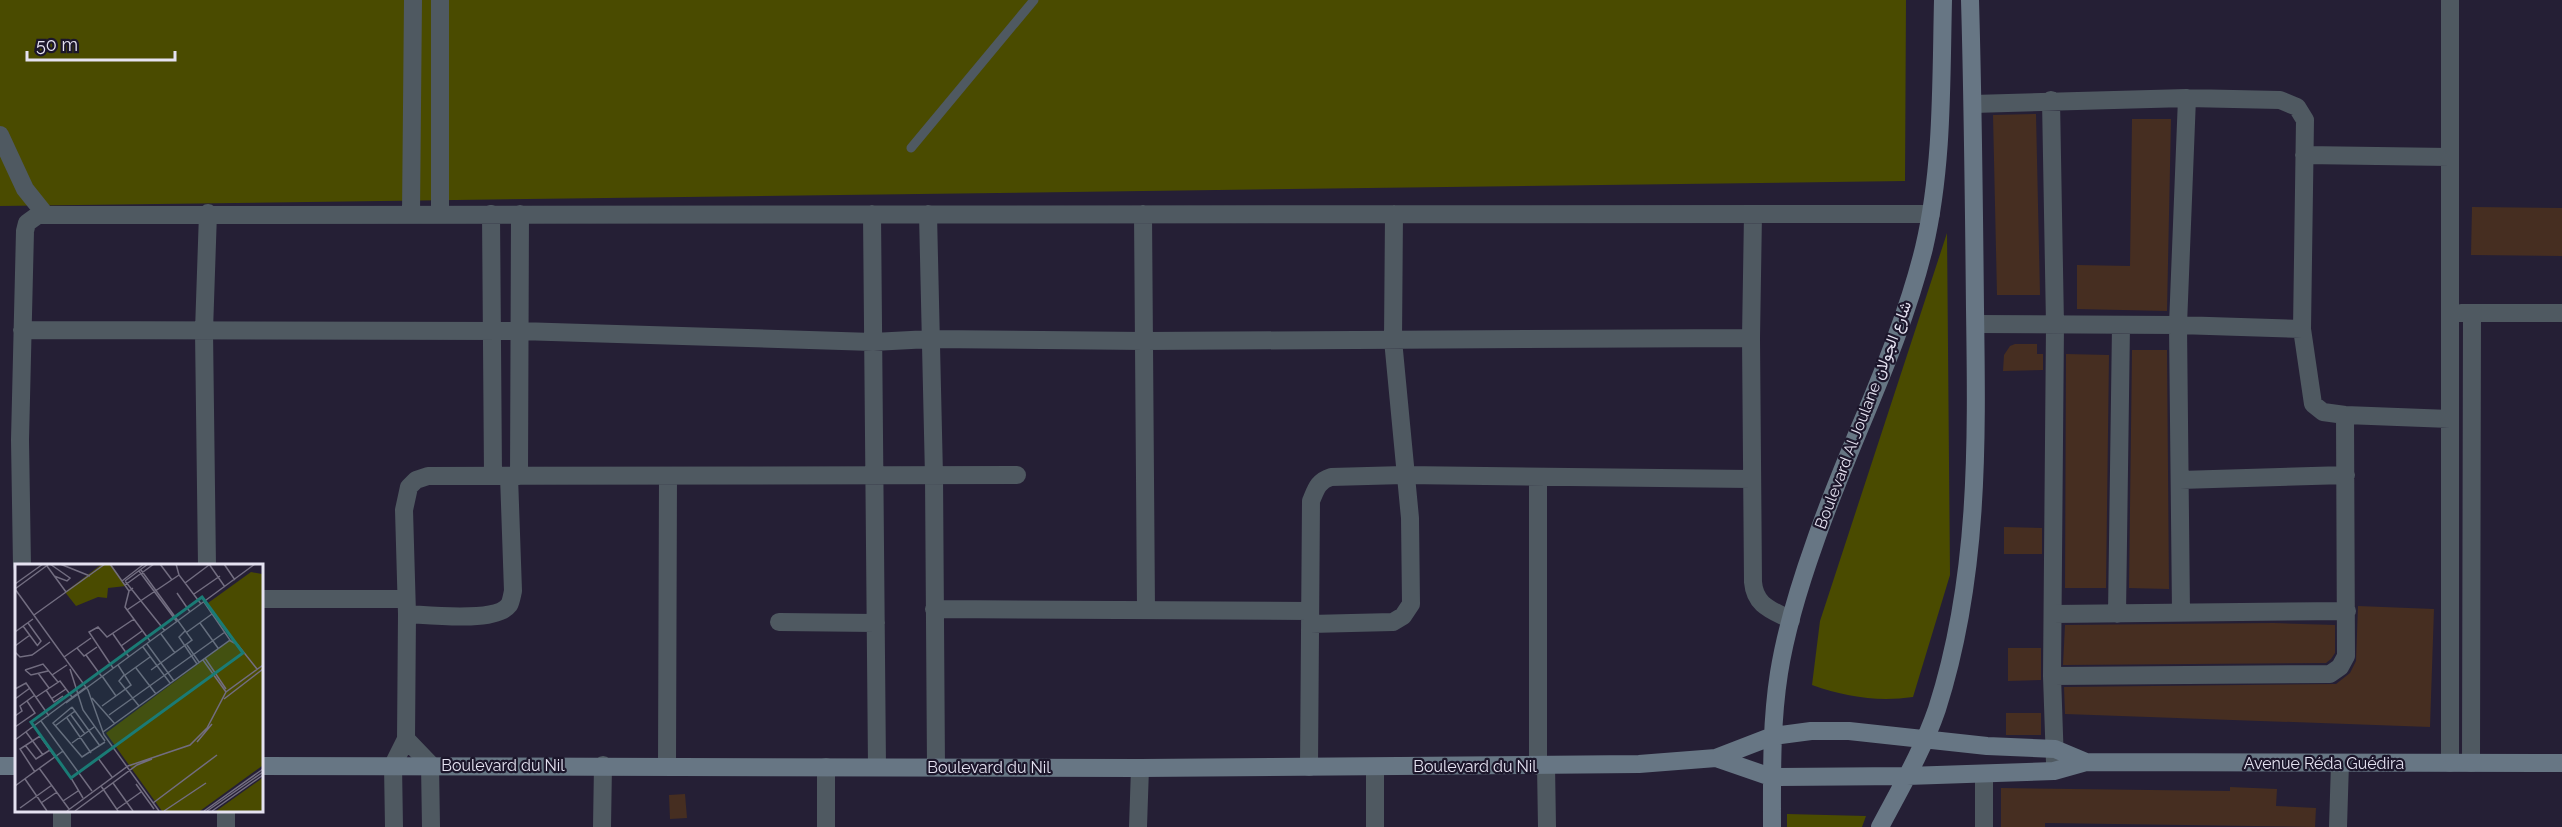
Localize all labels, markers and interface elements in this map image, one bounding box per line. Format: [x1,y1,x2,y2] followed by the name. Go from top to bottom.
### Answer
[27,24,176,62] scale bar
[36,34,78,55] text: 50 m
[1811,298,1917,532] street label: Boulevard Al Joulane شارع الجولان
[15,564,262,812] inset map
[2244,754,2404,773] street label: Avenue Réda Guédira
[441,756,565,775] street label: Boulevard du Nil
[1413,757,1537,776] street label: Boulevard du Nil
[927,758,1051,777] street label: Boulevard du Nil

